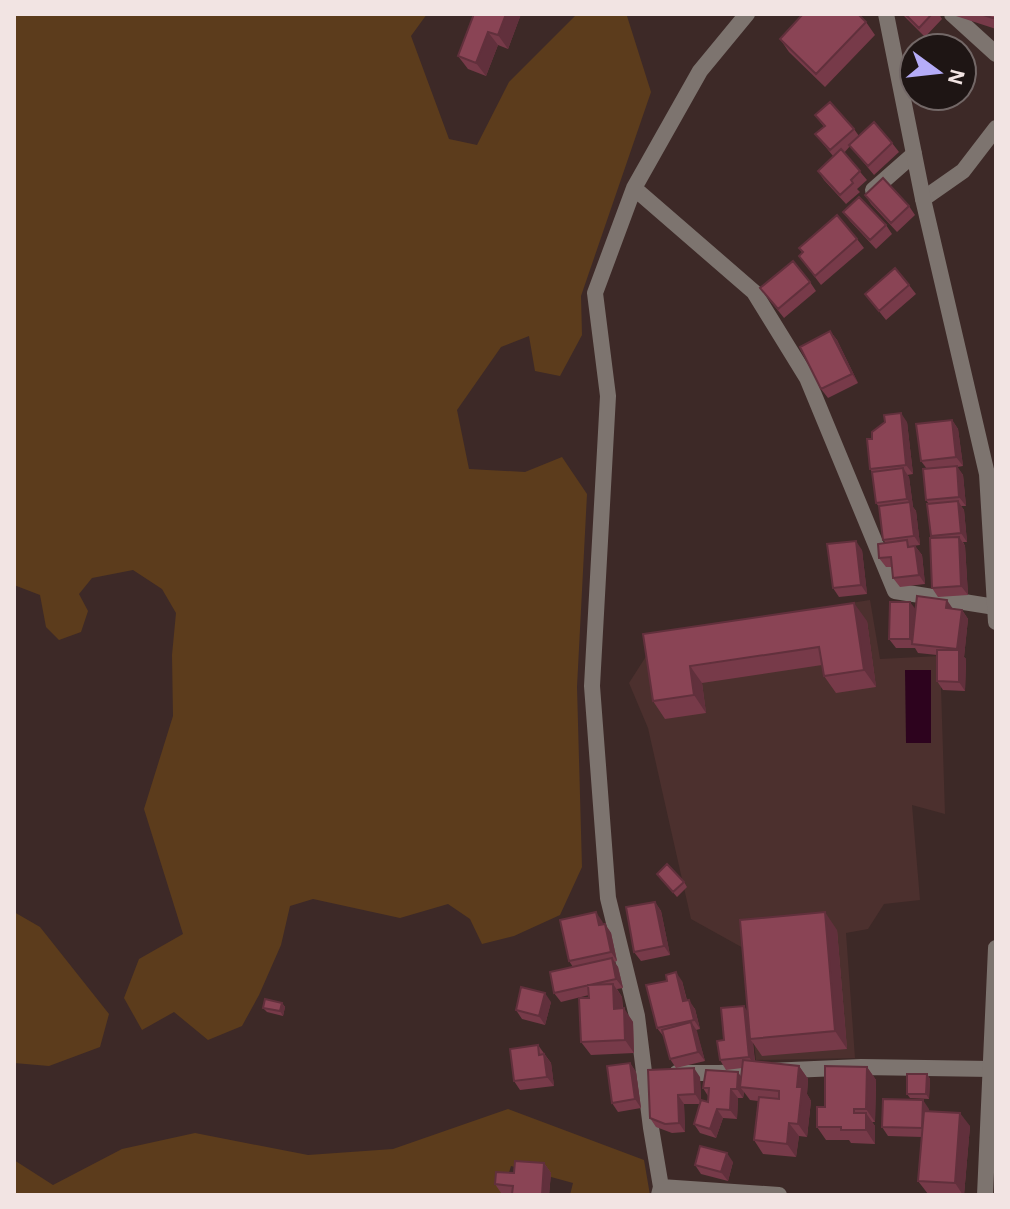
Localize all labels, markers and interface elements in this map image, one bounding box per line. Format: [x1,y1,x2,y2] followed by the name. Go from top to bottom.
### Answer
[898,32,978,112] north arrow
[944,67,969,87] text: N

